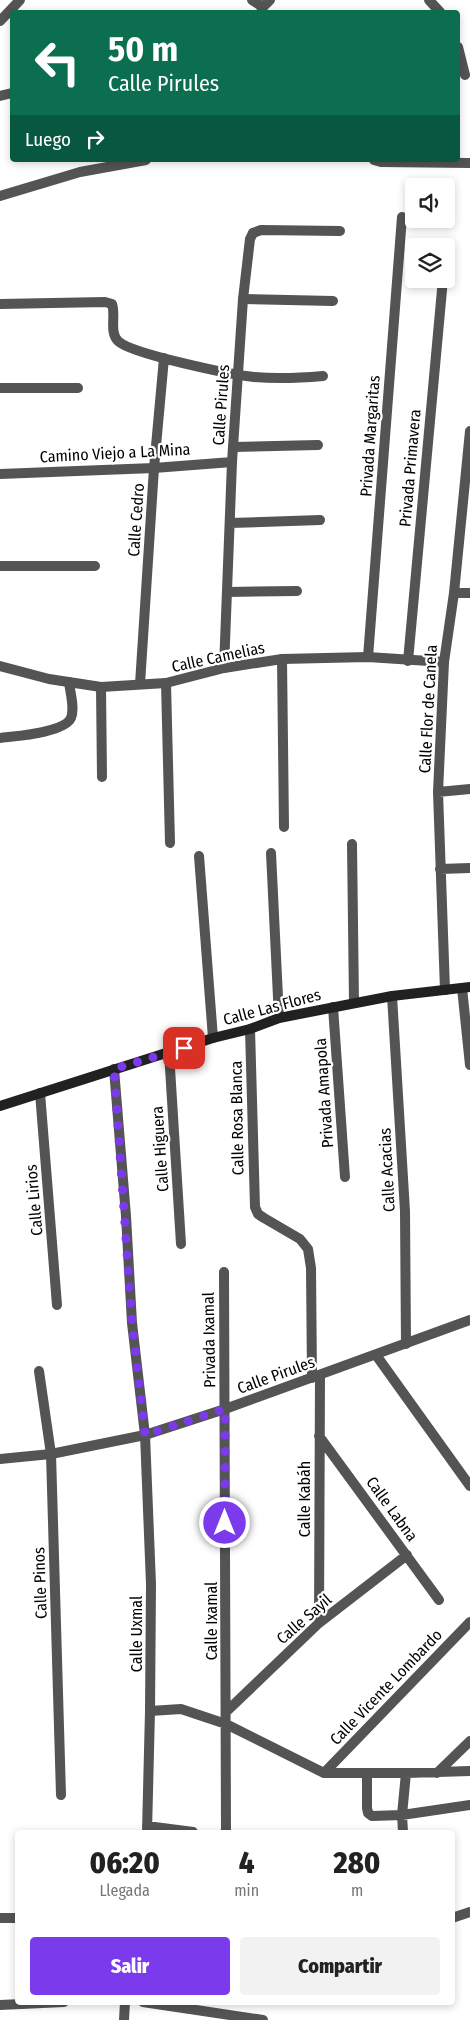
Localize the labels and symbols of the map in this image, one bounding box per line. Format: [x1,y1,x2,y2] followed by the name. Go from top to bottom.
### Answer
[209,364,233,446] street label: Calle Pirules
[356,375,384,497] street label: Privada Margaritas
[395,408,425,528] street label: Privada Primavera
[39,440,191,466] street label: Camino Viejo a La Mina
[124,483,148,557] street label: Calle Cedro
[170,638,266,676] street label: Calle Camelias
[415,644,441,774] street label: Calle Flor de Canela
[221,985,323,1029] street label: Calle Las Flores
[163,1027,205,1069] pin
[311,1037,337,1149] street label: Privada Amapola
[226,1060,247,1175] street label: Calle Rosa Blanca
[148,1105,172,1193] street label: Calle Higuera
[375,1127,399,1212] street label: Calle Acacias
[21,1163,47,1237] street label: Calle Lirios
[199,1292,219,1388] street label: Privada Ixamal
[235,1352,317,1398] street label: Calle Pirules
[295,1461,314,1537] street label: Calle Kabáh
[362,1473,422,1545] street label: Calle Labna
[198,1496,250,1548] position arrow
[29,1547,51,1619] street label: Calle Pinos
[202,1582,221,1660] street label: Calle Ixamal
[273,1590,335,1648] street label: Calle Sayil
[127,1596,146,1672] street label: Calle Uxmal
[326,1625,446,1749] street label: Calle Vicente Lombardo

